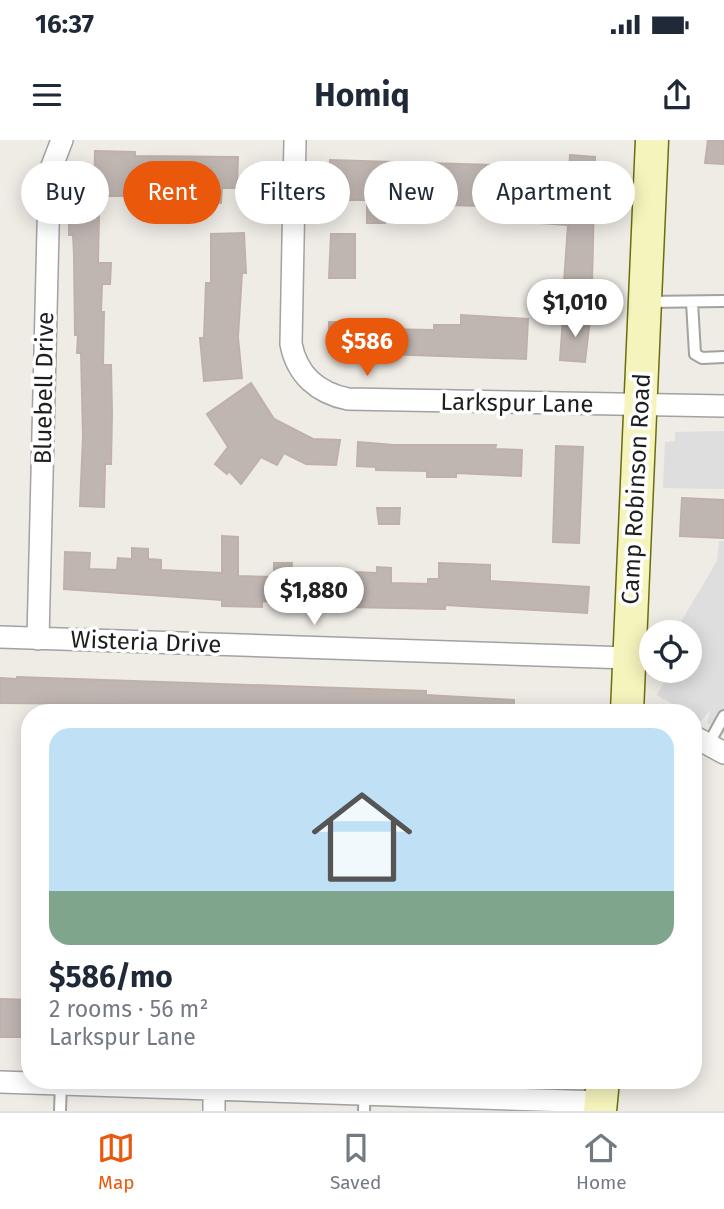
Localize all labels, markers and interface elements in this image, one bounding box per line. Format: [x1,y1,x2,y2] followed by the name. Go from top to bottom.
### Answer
[35,9,94,40] text: 16:37
[28,76,66,114] icon: menu
[314,76,410,114] text: Homiq
[658,76,696,114] icon: share
[21,161,109,224] chip: Buy
[123,161,221,224] chip: Rent
[235,161,350,224] chip: Filters
[364,161,458,224] chip: New
[472,161,635,224] chip: Apartment
[518,280,632,339] pin: $1,010
[543,288,607,316] text: $1,010
[29,311,59,465] street label: Bluebell Drive
[326,318,408,378] pin: $586
[341,327,393,355] text: $586
[616,373,656,605] street label: Camp Robinson Road
[440,388,594,418] street label: Larkspur Lane
[257,568,371,627] pin: $1,880
[280,576,348,604] text: $1,880
[639,620,702,683] map controls
[639,620,702,683] button: locate
[70,625,222,659] street label: Wisteria Drive
[299,774,425,900] icon: home
[49,959,173,995] text: $586/mo
[49,995,208,1023] text: 2 rooms · 56 m²
[49,1023,196,1051] text: Larkspur Lane
[97,1129,135,1194] tab: Map
[330,1129,381,1194] tab: Saved
[576,1129,627,1194] tab: Home

